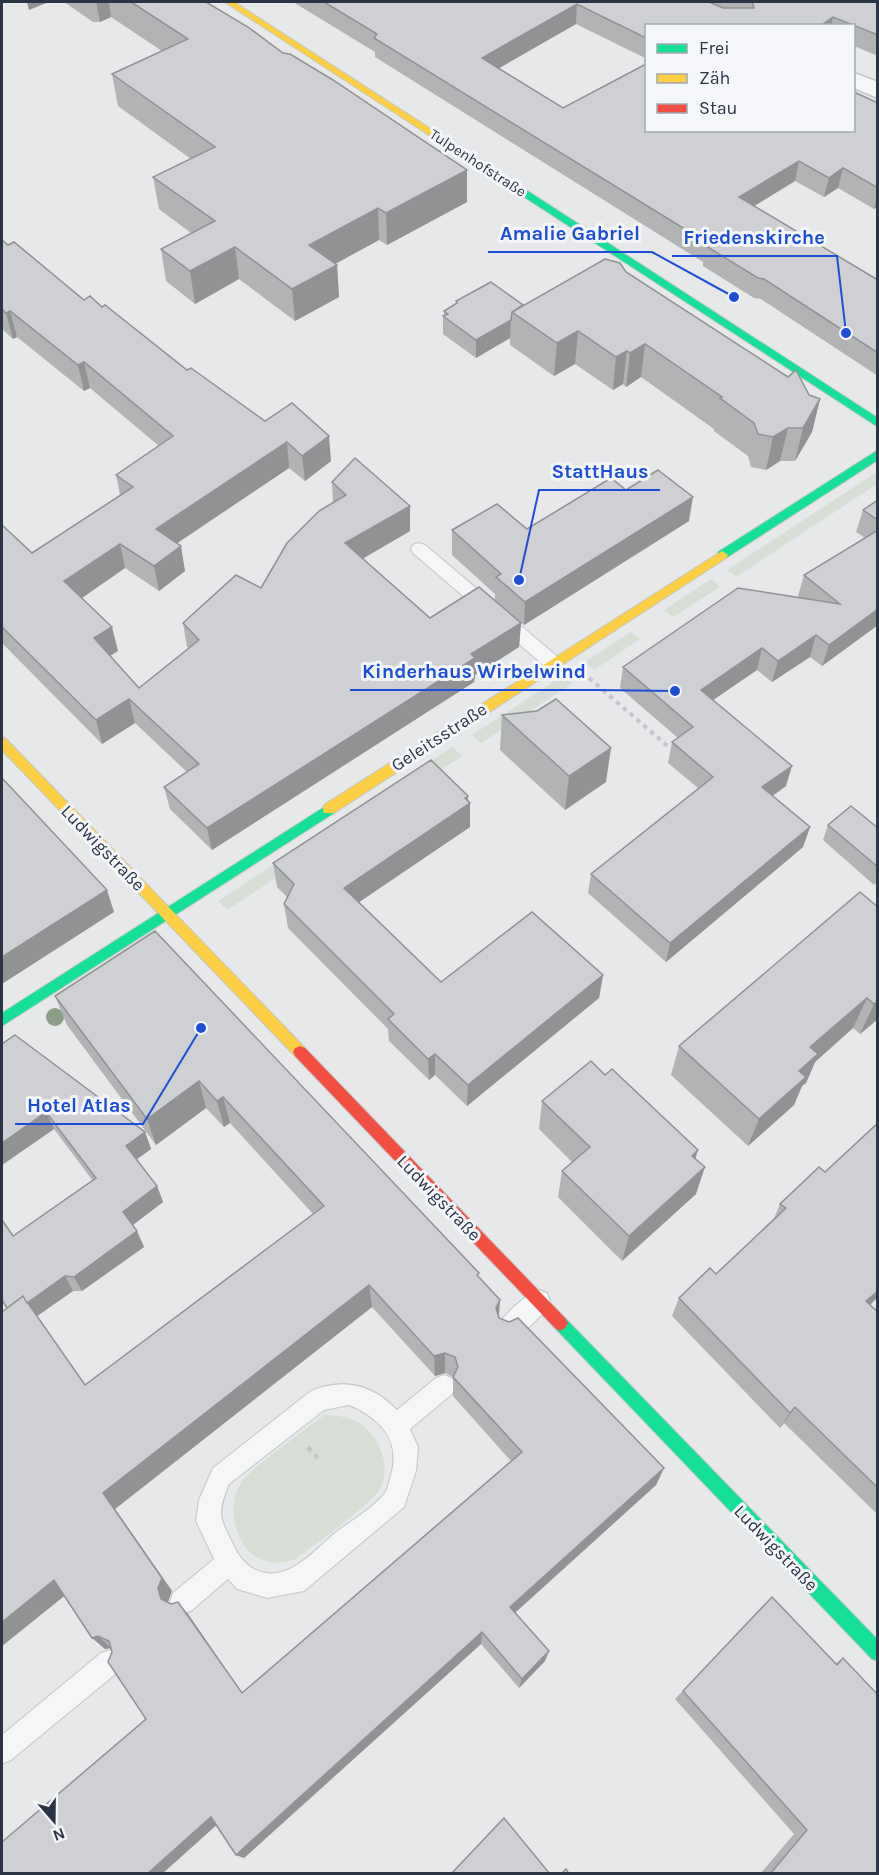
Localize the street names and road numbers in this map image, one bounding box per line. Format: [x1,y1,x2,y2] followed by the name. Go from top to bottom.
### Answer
[426,125,530,201] street label: Tulpenhofstraße
[387,698,491,776] street label: Geleitsstraße
[56,800,150,896] street label: Ludwigstraße
[392,1150,486,1246] street label: Ludwigstraße
[729,1500,823,1596] street label: Ludwigstraße

